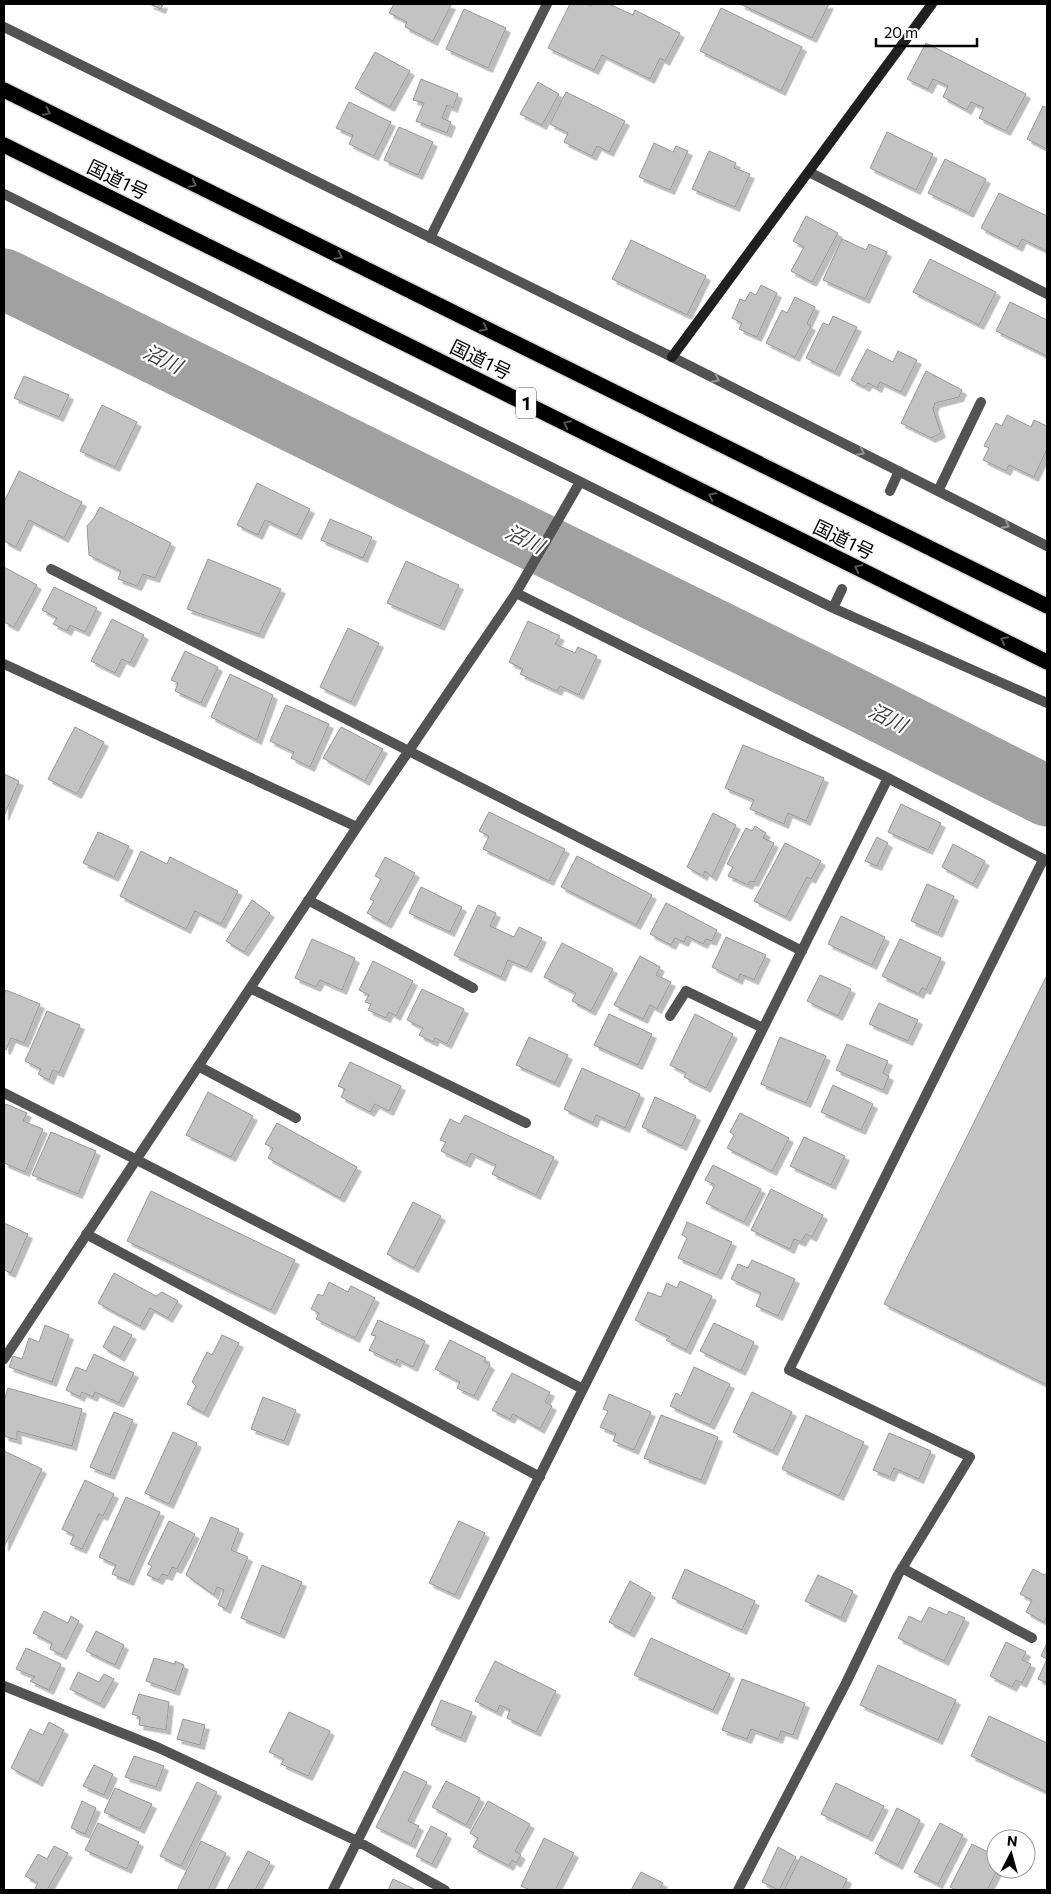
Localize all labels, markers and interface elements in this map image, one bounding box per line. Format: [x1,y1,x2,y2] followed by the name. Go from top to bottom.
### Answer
[876,15,977,47] scale bar
[884,23,918,41] text: 20 m
[42,106,51,116] one-way arrow
[84,154,152,204] street label: 国道1号
[188,178,197,188] one-way arrow
[334,250,343,260] one-way arrow
[479,322,488,332] one-way arrow
[447,334,515,384] street label: 国道1号
[140,338,188,378] water label: 沼川
[711,373,720,383] one-way arrow
[516,388,536,418] road number: 1
[563,420,572,430] one-way arrow
[856,446,865,456] one-way arrow
[708,492,717,502] one-way arrow
[810,514,878,564] street label: 国道1号
[502,518,550,558] water label: 沼川
[1001,519,1010,529] one-way arrow
[854,564,863,574] one-way arrow
[1000,636,1009,646] one-way arrow
[865,697,913,737] water label: 沼川
[986,1829,1036,1879] north arrow
[1006,1832,1019,1850] text: N

